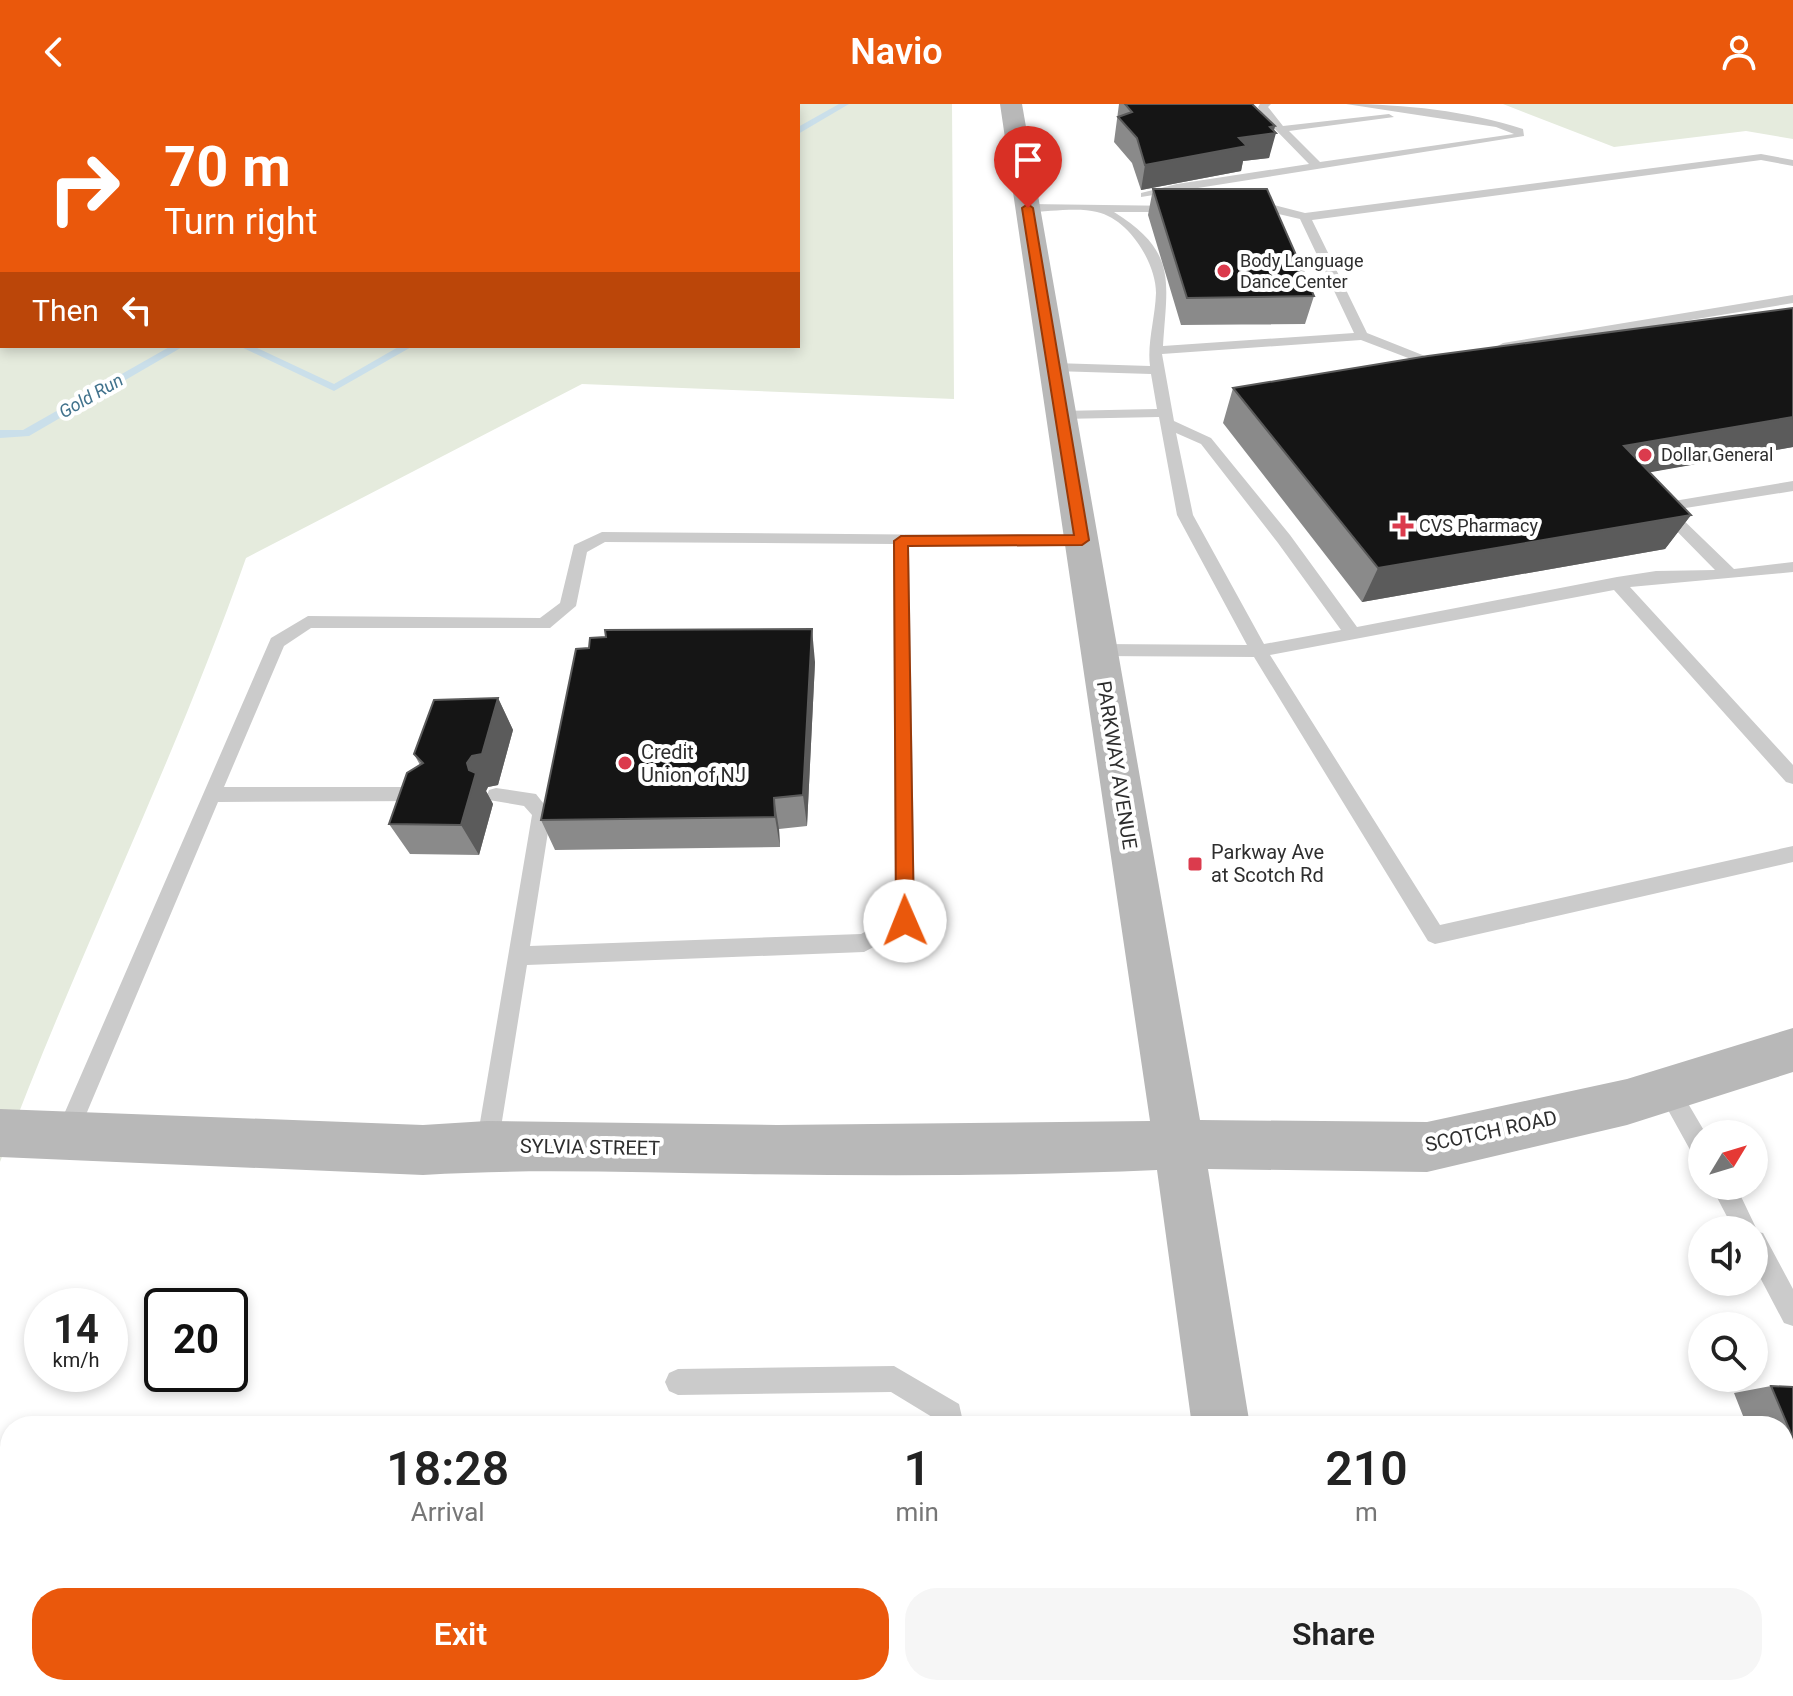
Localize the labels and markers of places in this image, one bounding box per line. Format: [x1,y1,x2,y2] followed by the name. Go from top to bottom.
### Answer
[994,126,1062,208] pin
[1240,250,1364,292] place label: Body Language Dance Center
[1215,262,1233,280] marker: Body Language Dance Center
[1661,444,1773,465] place label: Dollar General
[1636,446,1654,464] marker: Dollar General
[1419,515,1538,536] place label: CVS Pharmacy
[1394,517,1412,535] marker: CVS Pharmacy
[641,740,746,787] place label: Credit Union of NJ
[616,754,634,772] marker: Credit Union of NJ
[1211,840,1324,887] place label: Parkway Ave at Scotch Rd
[1186,855,1204,873] marker: Parkway Ave at Scotch Rd

